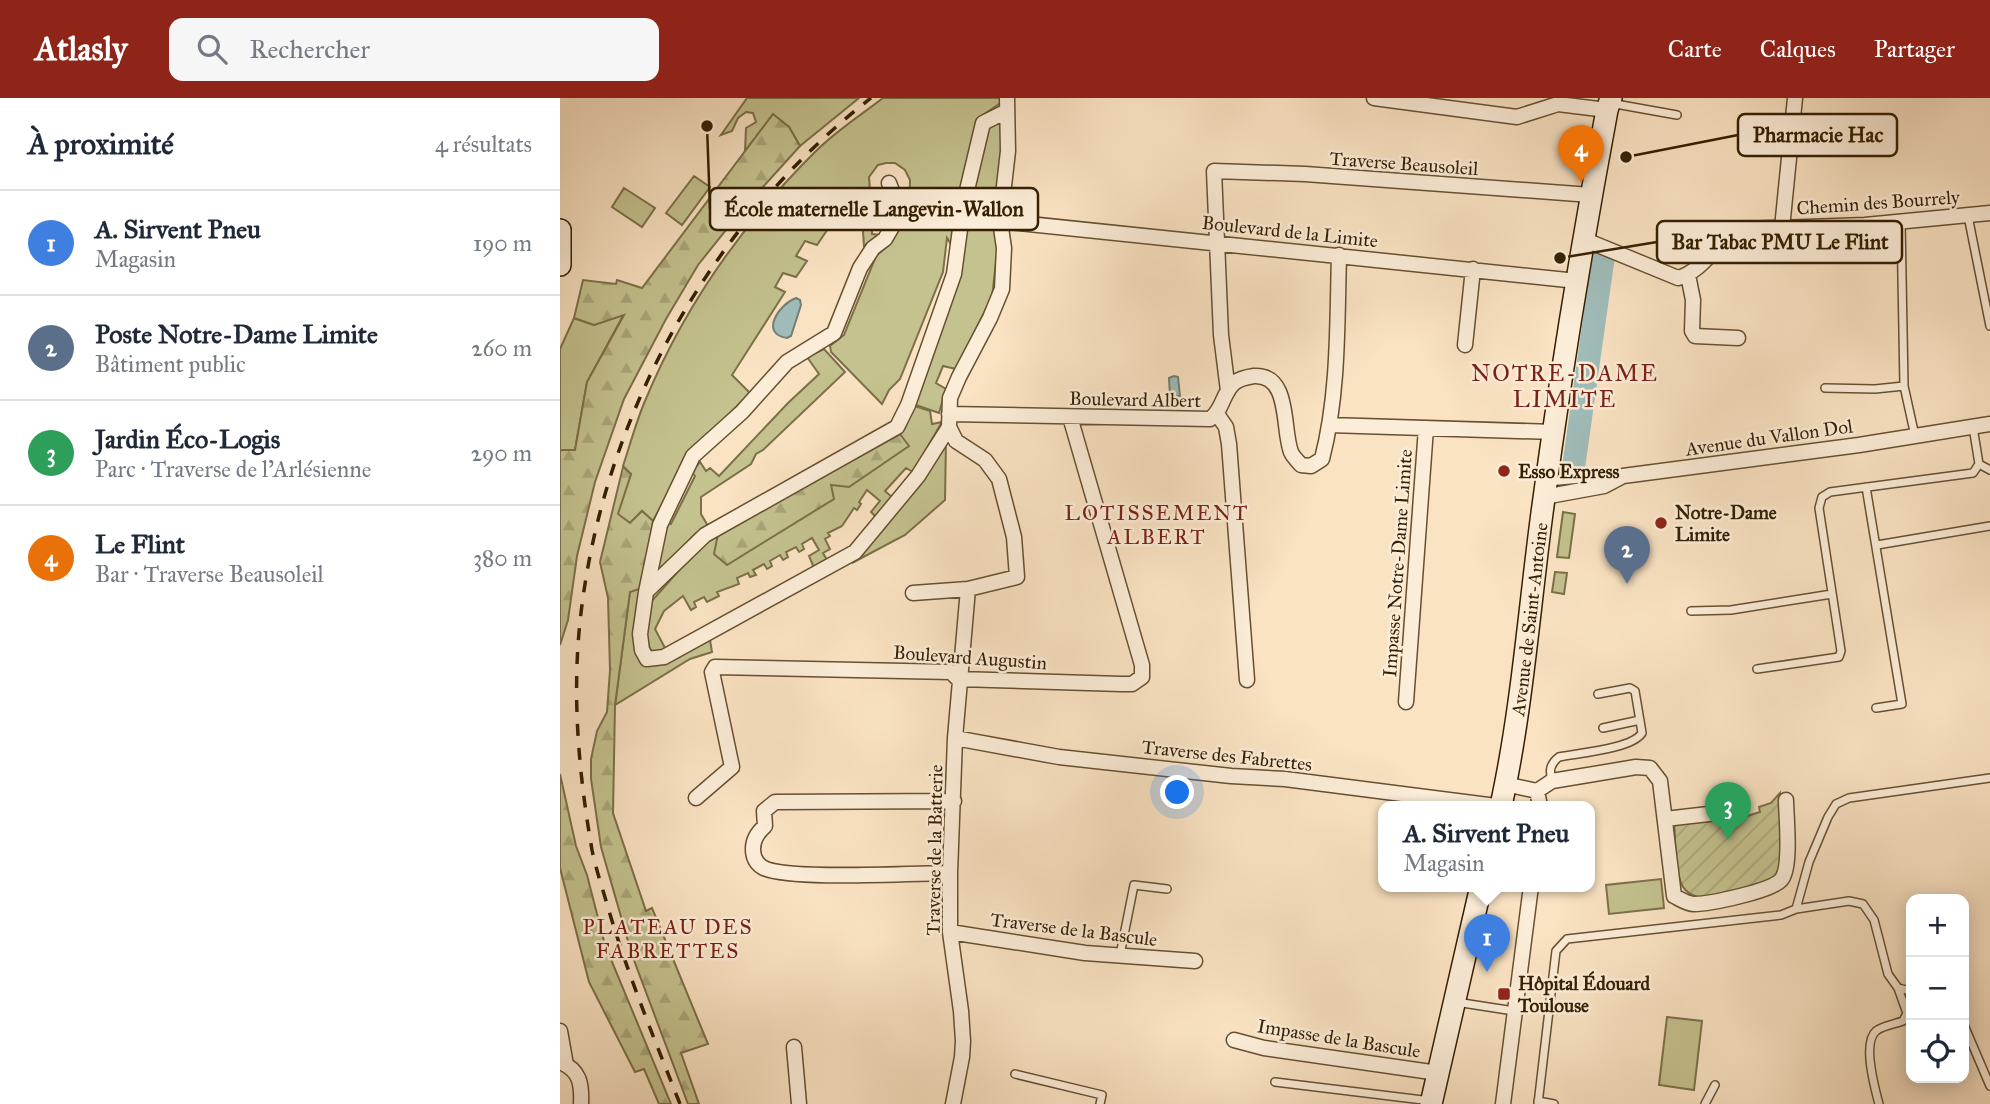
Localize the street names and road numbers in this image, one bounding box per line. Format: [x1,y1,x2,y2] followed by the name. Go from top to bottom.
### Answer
[1329,147,1480,180] street label: Traverse Beausoleil
[1796,185,1962,220] street label: Chemin des Bourrely
[1201,211,1379,252] street label: Boulevard de la Limite
[1069,387,1201,412] street label: Boulevard Albert
[1683,414,1855,461] street label: Avenue du Vallon Dol
[1378,448,1417,678] street label: Impasse Notre-Dame Limite
[1506,521,1553,718] street label: Avenue de Saint-Antoine
[892,641,1048,675] street label: Boulevard Augustin
[1141,735,1313,776] street label: Traverse des Fabrettes
[922,764,947,936] street label: Traverse de la Batterie
[989,908,1159,951] street label: Traverse de la Bascule
[1256,1014,1422,1063] street label: Impasse de la Bascule

